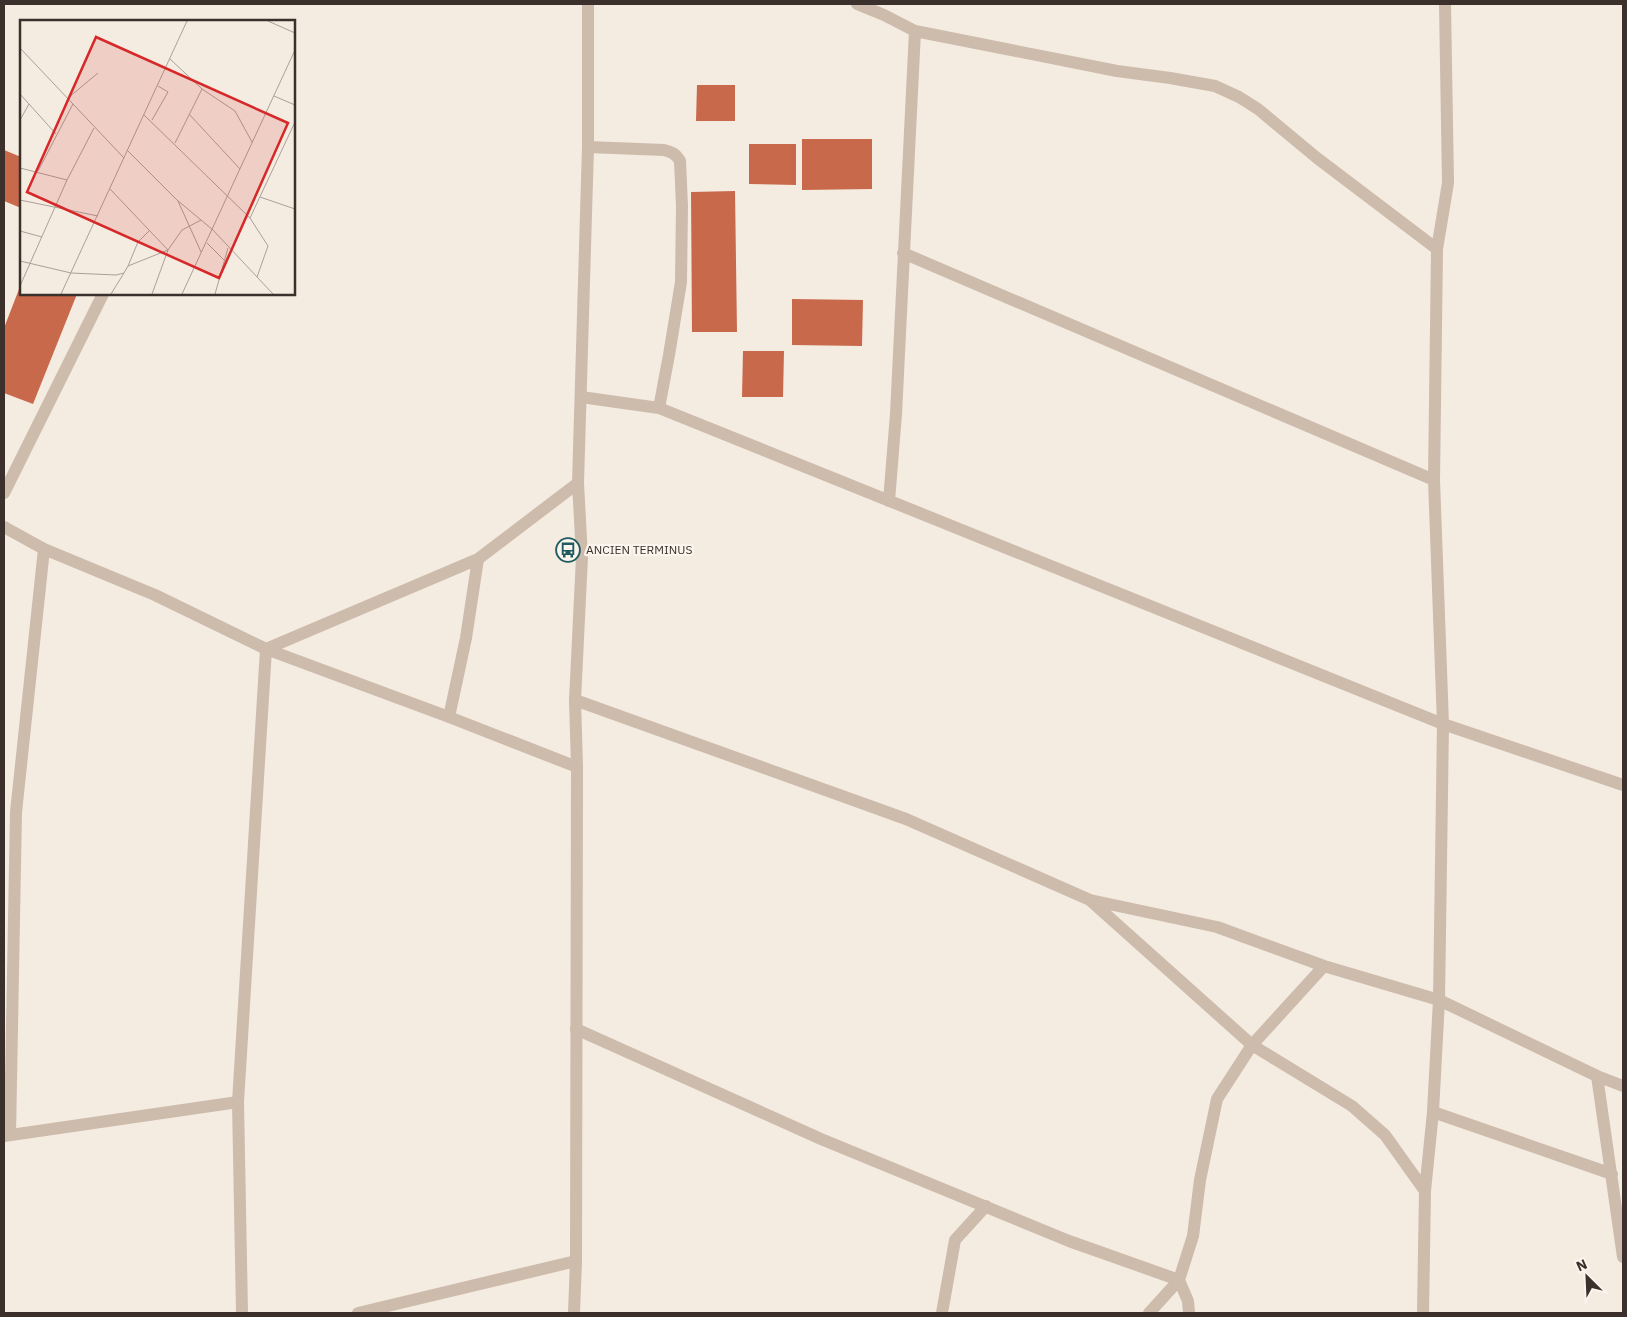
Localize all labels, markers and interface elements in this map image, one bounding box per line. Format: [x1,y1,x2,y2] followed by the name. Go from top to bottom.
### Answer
[20,20,295,295] inset map
[555,537,581,563] bus stop icon: ANCIEN TERMINUS
[586,542,692,557] place label: ANCIEN TERMINUS
[1562,1252,1612,1302] north arrow
[1573,1255,1590,1275] text: N

